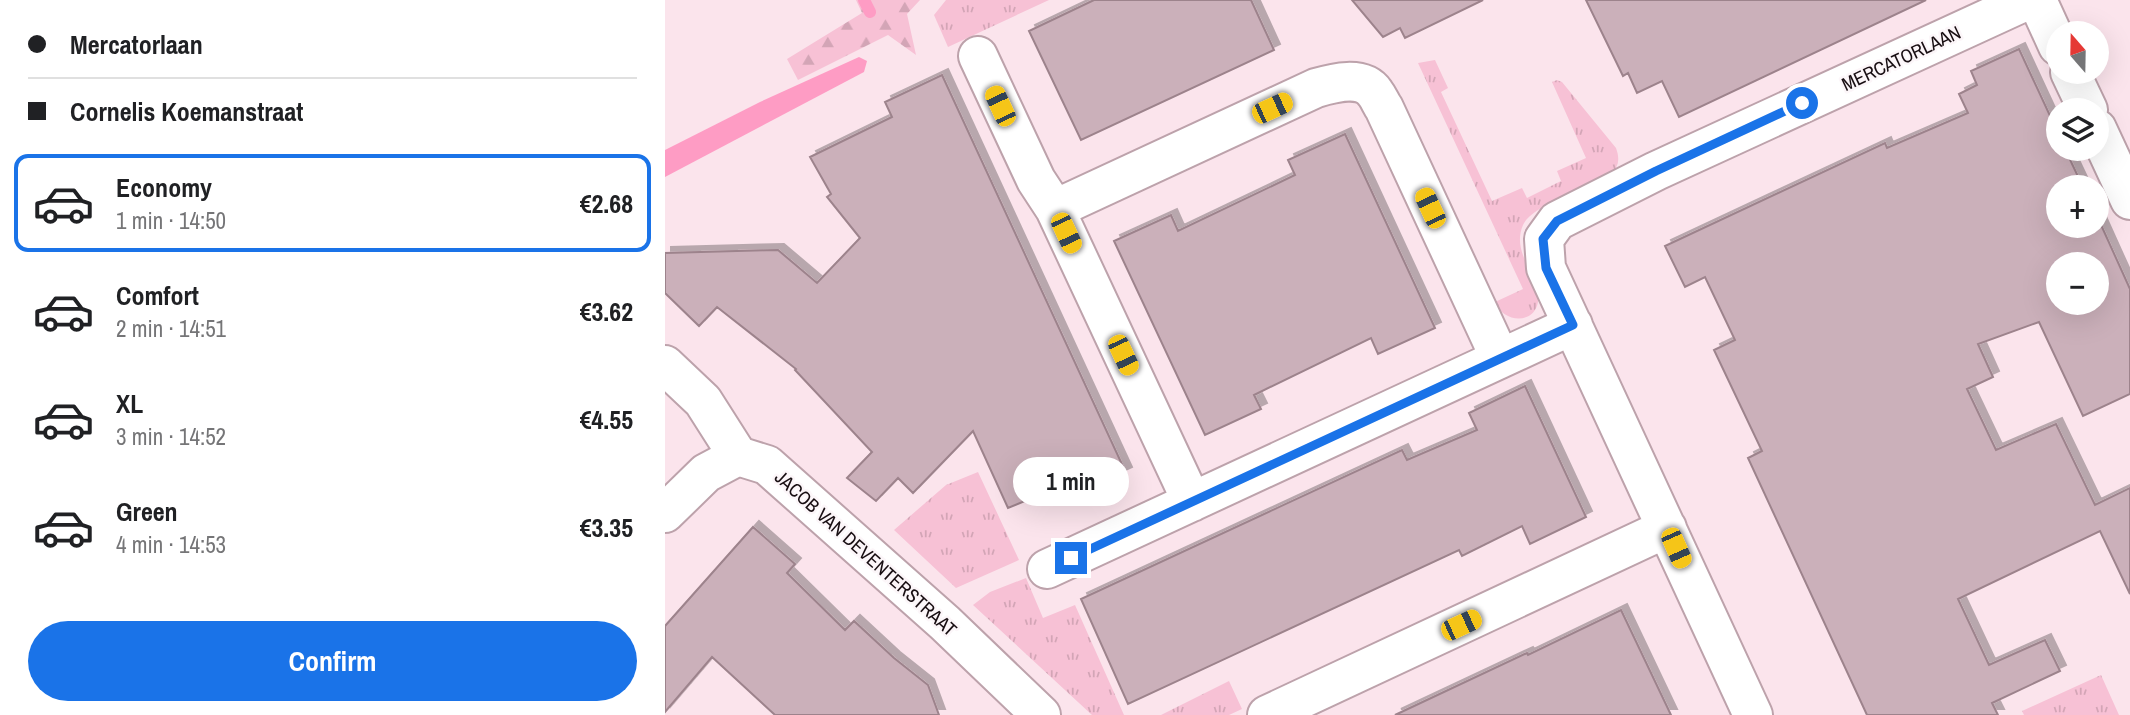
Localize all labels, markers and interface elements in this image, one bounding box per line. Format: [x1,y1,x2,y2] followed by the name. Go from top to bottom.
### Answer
[1837,19,1965,97] street label: MERCATORLAAN
[2046,21,2109,84] north arrow
[2046,21,2109,315] map controls
[70,27,203,62] text: Mercatorlaan
[982,83,1019,129] car
[1786,87,1818,119] route start
[1249,90,1296,126] car
[70,94,303,129] text: Cornelis Koemanstraat
[2046,98,2109,161] button: layers
[116,170,212,205] text: Economy
[32,172,95,235] icon: car
[2046,175,2109,238] button: +
[1412,185,1449,231] car
[580,186,633,221] text: €2.68
[116,205,226,236] text: 1 min · 14:50
[1048,210,1085,256] car
[2046,252,2109,315] button: −
[116,278,199,313] text: Comfort
[32,280,95,343] icon: car
[580,294,633,329] text: €3.62
[116,313,226,344] text: 2 min · 14:51
[1105,332,1142,378] car
[116,386,143,421] text: XL
[32,388,95,451] icon: car
[580,402,633,437] text: €4.55
[116,421,226,452] text: 3 min · 14:52
[1013,456,1129,505] callout: 1 min
[769,464,963,642] street label: JACOB VAN DEVENTERSTRAAT
[1046,466,1096,497] text: 1 min
[116,494,178,529] text: Green
[32,496,95,559] icon: car
[580,510,633,545] text: €3.35
[1658,525,1695,571] car
[116,529,226,560] text: 4 min · 14:53
[1055,542,1087,574] route end
[1438,607,1485,643] car
[28,621,637,701] button: Confirm

